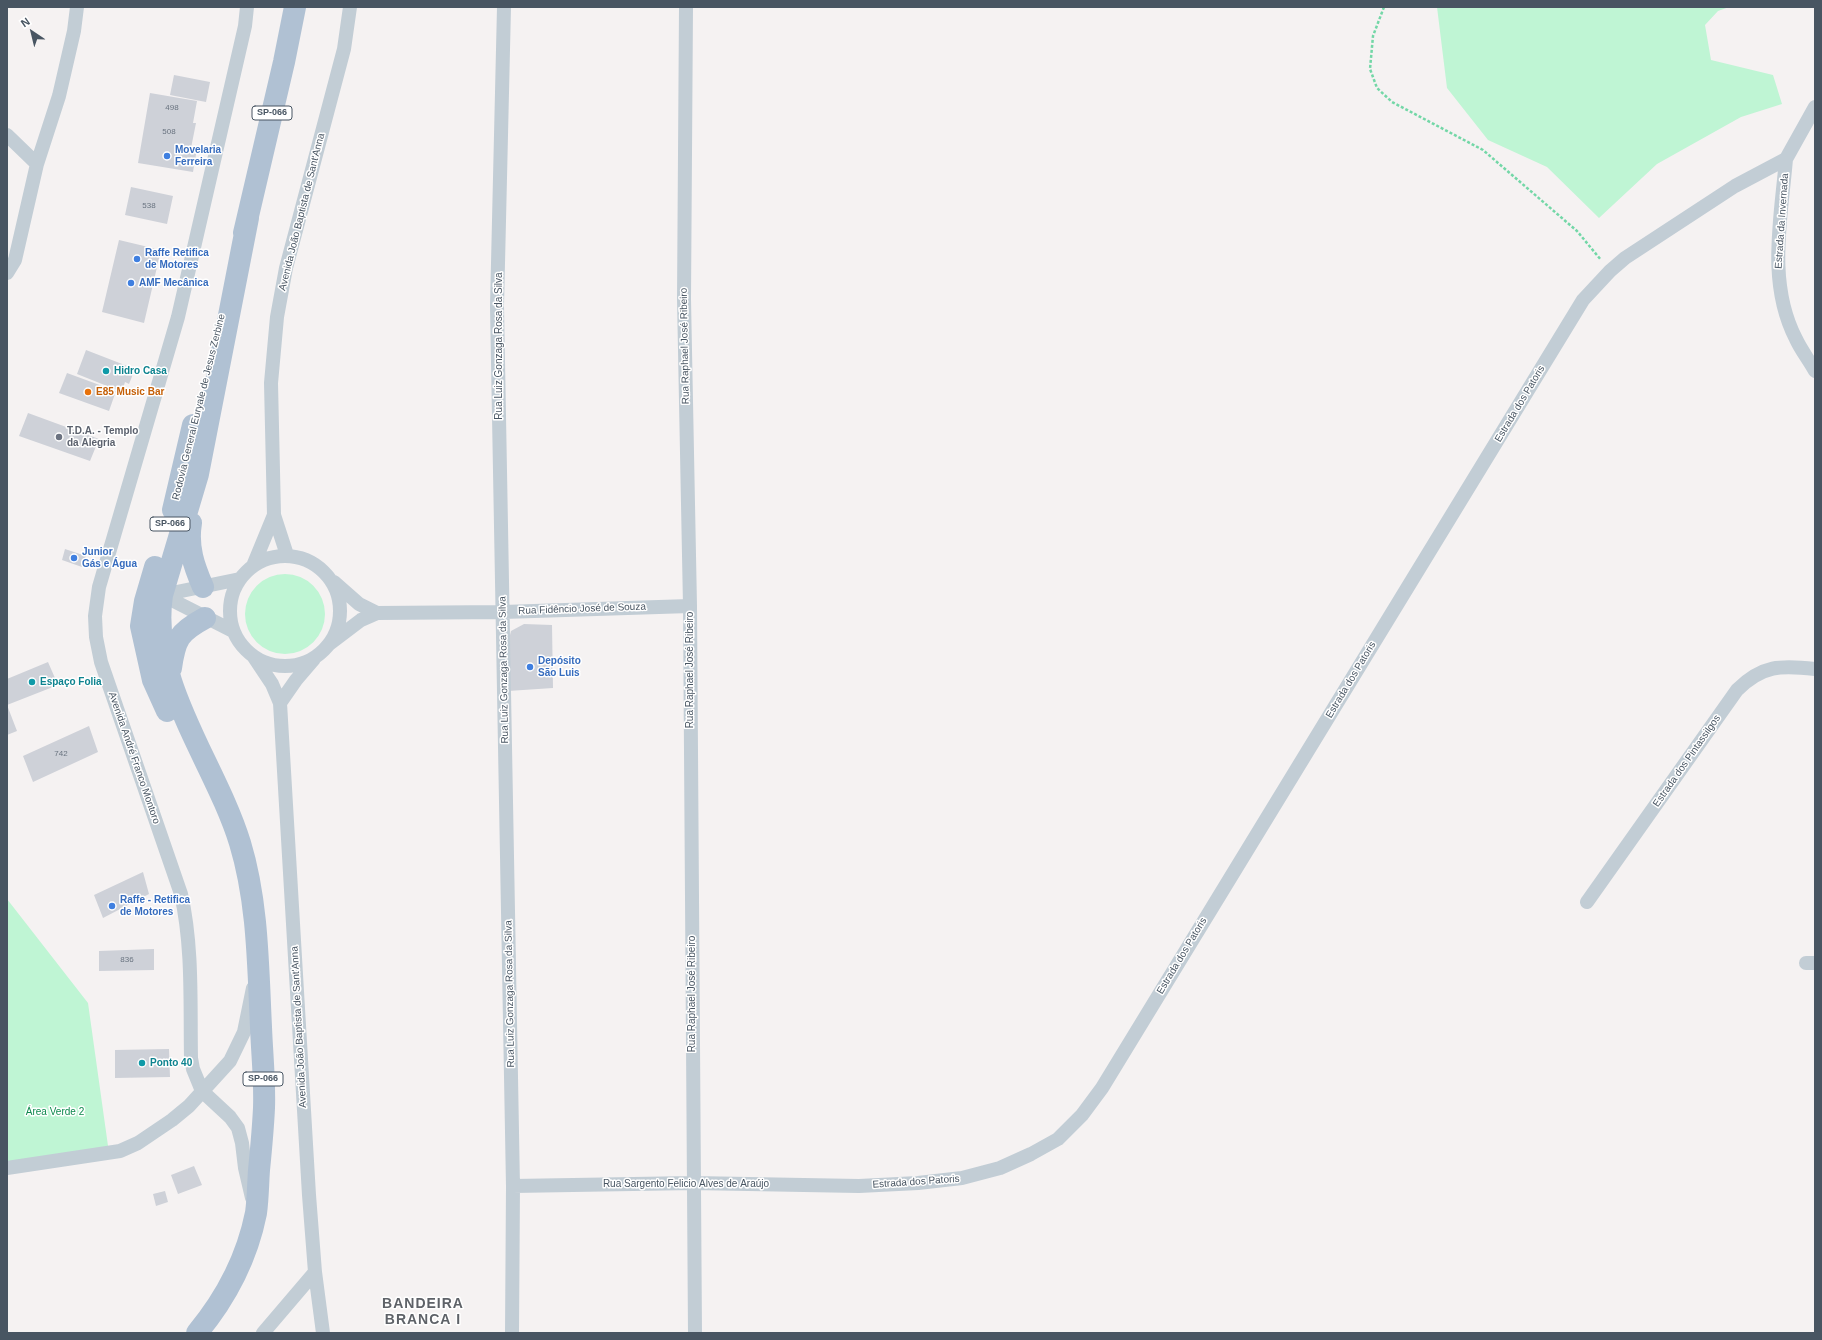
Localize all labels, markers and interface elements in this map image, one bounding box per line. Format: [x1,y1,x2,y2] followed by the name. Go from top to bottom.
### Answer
[12,12,52,52] north arrow
[18,15,32,29] text: N
[165,103,179,113] house number: 498
[252,106,292,120] road number: SP-066
[162,127,176,137] house number: 508
[277,132,327,292] street label: Avenida João Baptista de Sant'Anna
[175,144,221,168] place label: Movelaria Ferreira
[162,151,172,161] marker: Movelaria Ferreira
[1773,173,1791,269] street label: Estrada da Invernada
[142,201,156,211] house number: 538
[145,247,209,270] place label: Raffe Retifica de Motores
[132,254,142,264] marker: Raffe Retifica de Motores
[493,272,505,420] street label: Rua Luiz Gonzaga Rosa da Silva
[139,277,208,289] place label: AMF Mecânica
[126,278,136,288] marker: AMF Mecânica
[678,288,692,404] street label: Rua Raphael José Ribeiro
[170,313,228,501] street label: Rodovia General Euryale de Jesus Zerbine
[1492,364,1548,444] street label: Estrada dos Patoris
[114,365,167,377] place label: Hidro Casa
[101,366,111,376] marker: Hidro Casa
[96,386,164,398] place label: E85 Music Bar
[83,387,93,397] marker: E85 Music Bar
[67,425,138,448] place label: T.D.A. - Templo da Alegria
[54,432,64,442] marker: T.D.A. - Templo da Alegria
[150,517,190,531] road number: SP-066
[82,546,137,570] place label: Junior Gás e Água
[69,553,79,563] marker: Junior Gás e Água
[497,596,511,744] street label: Rua Luiz Gonzaga Rosa da Silva
[518,601,646,617] street label: Rua Fidêncio José de Souza
[684,612,696,728] street label: Rua Raphael José Ribeiro
[1323,640,1379,720] street label: Estrada dos Patoris
[538,655,581,678] place label: Depósito São Luis
[525,662,535,672] marker: Depósito São Luis
[40,676,102,688] place label: Espaço Folia
[27,677,37,687] marker: Espaço Folia
[106,690,162,826] street label: Avenida André Franco Montoro
[1651,713,1723,809] street label: Estrada dos Pintassilgos
[54,749,68,759] house number: 742
[120,894,190,918] place label: Raffe - Retifica de Motores
[107,901,117,911] marker: Raffe - Retifica de Motores
[1154,916,1210,996] street label: Estrada dos Patoris
[503,920,517,1068] street label: Rua Luiz Gonzaga Rosa da Silva
[686,936,698,1052] street label: Rua Raphael José Ribeiro
[289,946,309,1108] street label: Avenida João Baptista de Sant'Anna
[120,955,134,965] house number: 836
[150,1057,192,1069] place label: Ponto 40
[137,1058,147,1068] marker: Ponto 40
[243,1072,283,1086] road number: SP-066
[26,1106,84,1118] park label: Área Verde 2
[872,1173,960,1191] street label: Estrada dos Patoris
[603,1178,769,1190] street label: Rua Sargento Felicio Alves de Araújo
[382,1296,464,1328] district label: BANDEIRA BRANCA I

